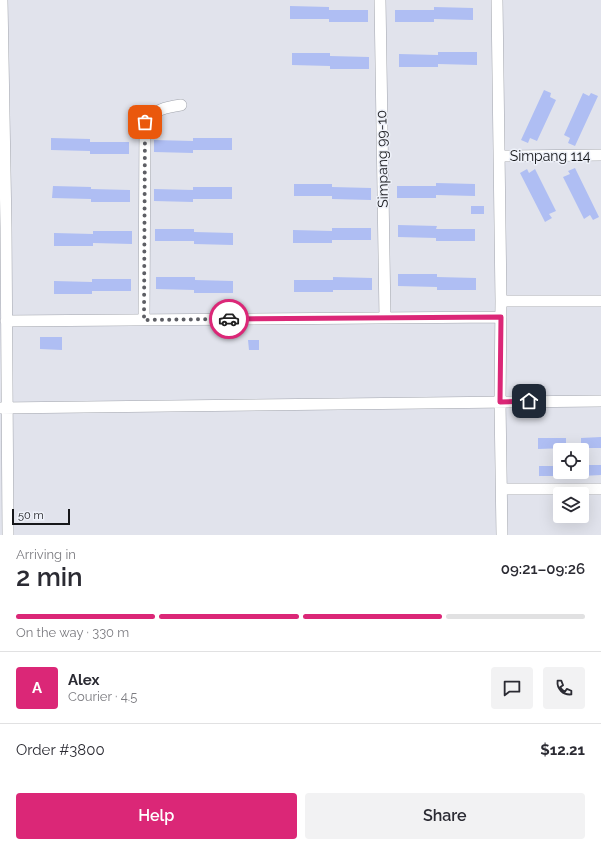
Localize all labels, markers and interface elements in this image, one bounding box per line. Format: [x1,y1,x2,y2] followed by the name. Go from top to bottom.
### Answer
[128,105,162,139] pin
[373,110,391,208] street label: Simpang 99-10
[134,111,156,133] icon: bag
[510,148,591,164] street label: Simpang 114
[209,299,249,339] courier
[218,308,240,330] icon: car
[512,384,546,418] pin
[518,390,540,412] icon: home
[553,443,589,523] map controls
[553,443,589,479] button: locate
[553,487,589,523] button: layers
[12,507,70,526] scale bar
[18,509,44,522] text: 50 m
[16,547,76,562] text: Arriving in
[501,560,585,578] text: 09:21–09:26
[16,562,83,592] text: 2 min
[16,625,129,640] text: On the way · 330 m
[491,667,533,709] button: chat
[543,667,585,709] button: phone
[68,671,99,689] text: Alex
[32,679,42,697] text: A
[68,689,137,704] text: Courier · 4.5
[16,741,105,759] text: Order #3800
[540,741,585,759] text: $12.21
[16,793,297,839] button: Help
[305,793,585,839] button: Share

